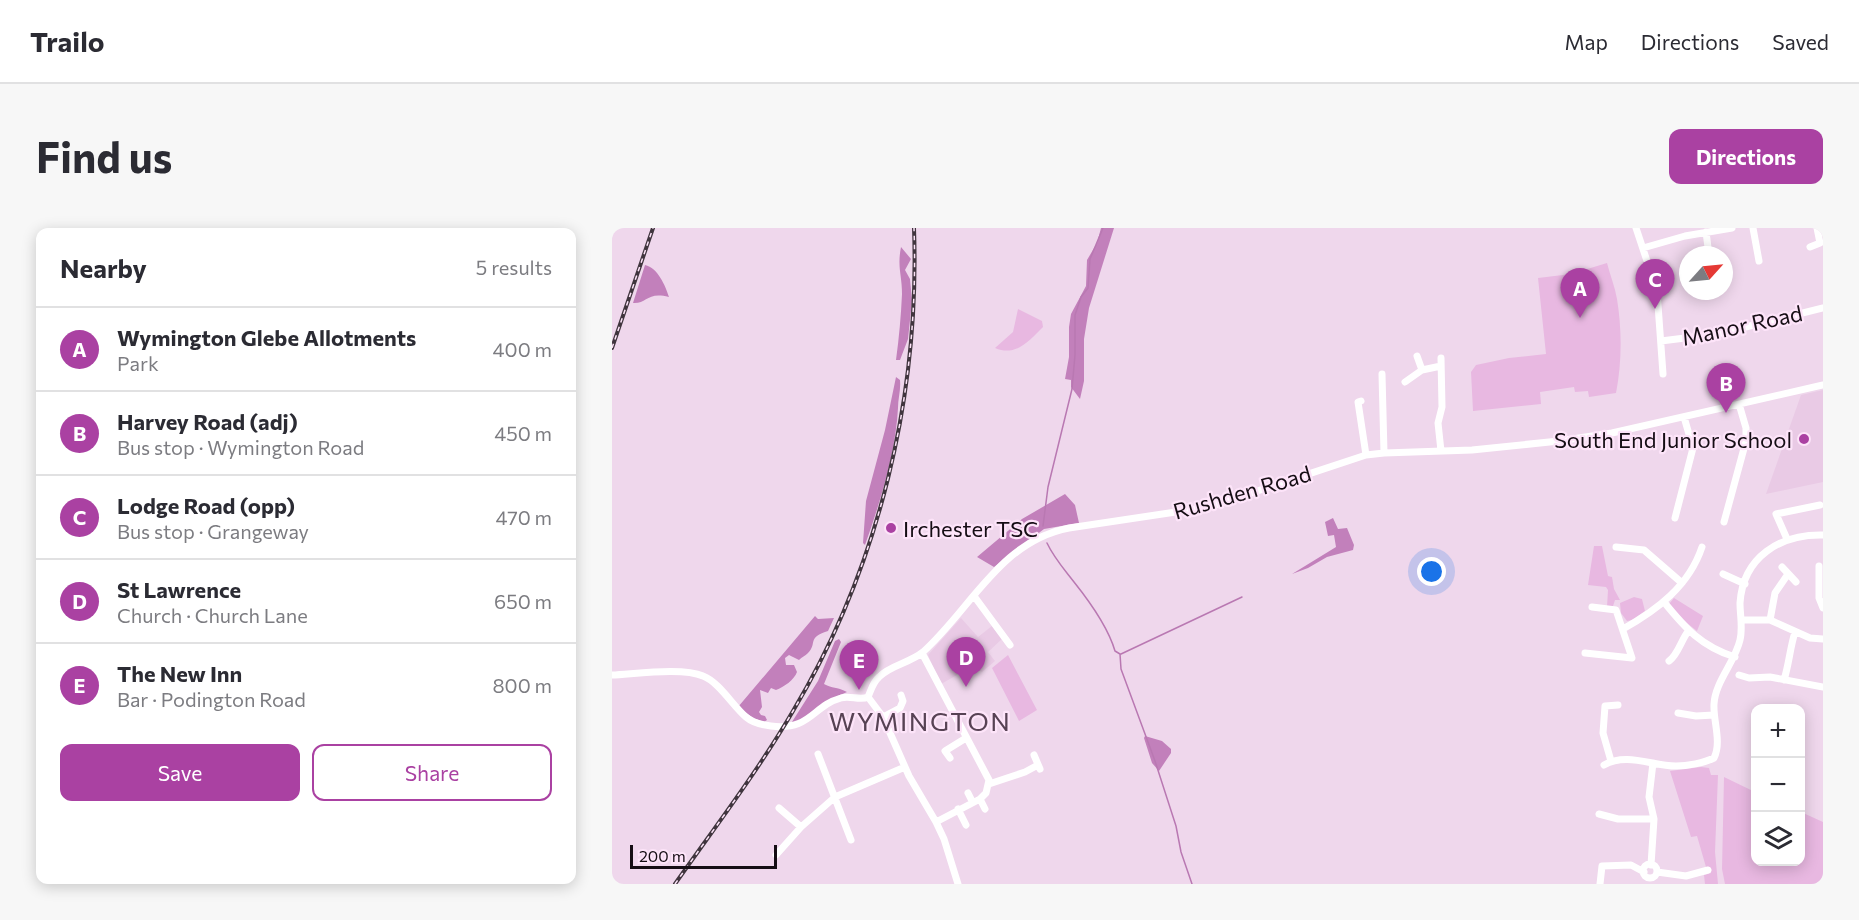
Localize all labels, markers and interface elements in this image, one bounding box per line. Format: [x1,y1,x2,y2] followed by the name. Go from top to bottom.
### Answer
[30,24,105,58] text: Trailo
[1565,29,1608,54] text: Map
[1641,29,1739,54] text: Directions
[1772,29,1829,54] text: Saved
[1669,129,1823,184] button: Directions
[36,130,172,182] text: Find us
[1679,246,1733,300] north arrow
[60,252,147,283] text: Nearby
[476,255,552,279] text: 5 results
[1636,260,1674,309] pin: C
[1560,268,1600,318] pin: A
[1679,299,1805,351] street label: Manor Road
[117,324,416,351] text: Wymington Glebe Allotments
[72,337,87,361] text: A
[493,337,552,361] text: 400 m
[117,351,159,375] text: Park
[1706,364,1746,413] pin: B
[117,408,298,435] text: Harvey Road (adj)
[73,421,86,445] text: B
[494,421,552,445] text: 450 m
[1554,426,1792,453] place label: South End Junior School
[1797,432,1811,446] marker: South End Junior School
[117,435,364,459] text: Bus stop · Wymington Road
[1170,459,1314,525] street label: Rushden Road
[117,492,295,519] text: Lodge Road (opp)
[73,505,86,529] text: C
[496,505,552,529] text: 470 m
[903,515,1038,542] place label: Irchester TSC
[117,519,309,543] text: Bus stop · Grangeway
[884,521,898,535] marker: Irchester TSC
[1417,557,1446,586] your location
[117,576,241,603] text: St Lawrence
[72,589,87,613] text: D
[494,589,552,613] text: 650 m
[117,603,308,627] text: Church · Church Lane
[946,638,986,687] pin: D
[840,640,878,690] pin: E
[117,660,242,687] text: The New Inn
[74,673,85,697] text: E
[492,673,552,697] text: 800 m
[117,687,306,711] text: Bar · Podington Road
[1751,704,1805,866] map controls
[1751,704,1805,758] button: +
[829,705,1011,736] district label: WYMINGTON
[60,744,300,801] button: Save
[312,744,552,801] button: Share
[1751,758,1805,812] button: −
[1751,812,1805,866] button: layers
[630,842,777,870] scale bar
[639,846,686,865] text: 200 m

